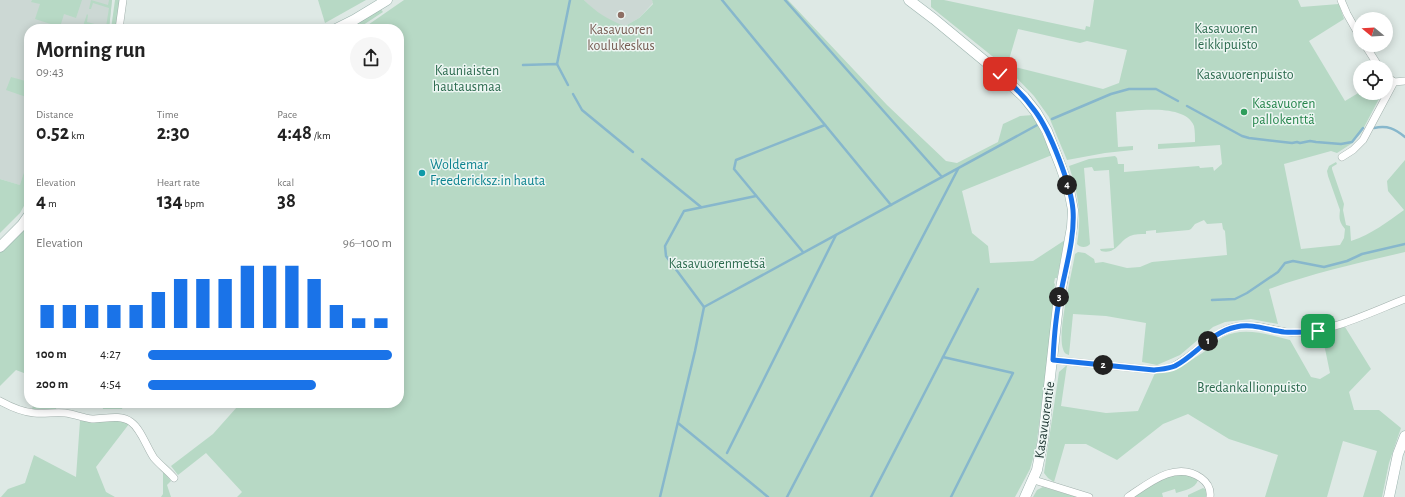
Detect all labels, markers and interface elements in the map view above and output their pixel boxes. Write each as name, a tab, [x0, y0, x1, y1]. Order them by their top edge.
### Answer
marker: Kasavuoren koulukeskus	[616, 10, 626, 20]
north arrow	[1353, 12, 1393, 52]
map controls	[1353, 12, 1393, 100]
park label: Kasavuoren leikkipuisto	[1194, 22, 1258, 52]
place label: Kasavuoren koulukeskus	[587, 23, 655, 53]
button: share	[350, 37, 392, 79]
text: Morning run	[36, 39, 146, 61]
pin	[983, 57, 1017, 91]
button: locate	[1353, 60, 1393, 100]
icon: check	[989, 63, 1011, 85]
park label: Kauniaisten hautausmaa	[433, 64, 502, 94]
text: 09:43	[36, 66, 64, 79]
park label: Kasavuorenpuisto	[1196, 68, 1294, 82]
place label: Kasavuoren pallokenttä	[1252, 97, 1315, 127]
marker: Kasavuoren pallokenttä	[1239, 107, 1249, 117]
text: Distance	[36, 109, 73, 120]
text: Time	[157, 109, 179, 120]
text: Pace	[277, 109, 297, 120]
text: 0.52	[36, 123, 69, 143]
text: 2:30	[157, 123, 190, 143]
text: 4:48	[277, 123, 312, 143]
text: km	[69, 130, 85, 141]
text: /km	[312, 130, 331, 141]
place label: Woldemar Freedericksz:in hauta	[430, 158, 546, 188]
marker: Woldemar Freedericksz:in hauta	[417, 168, 427, 178]
pin: 4	[1057, 175, 1077, 195]
text: Elevation	[36, 177, 76, 188]
text: Heart rate	[157, 177, 200, 188]
text: kcal	[277, 177, 294, 188]
text: 4	[1064, 179, 1070, 190]
text: 4	[36, 191, 46, 211]
text: 134	[157, 191, 183, 211]
text: 38	[277, 191, 296, 211]
text: m	[46, 198, 57, 209]
text: bpm	[183, 198, 204, 209]
text: Elevation	[36, 237, 83, 250]
text: 96–100 m	[343, 237, 392, 250]
park label: Kasavuorenmetsä	[668, 257, 766, 271]
pin: 3	[1049, 287, 1069, 307]
text: 3	[1057, 291, 1061, 302]
pin	[1301, 314, 1335, 348]
icon: arrive	[1307, 320, 1329, 342]
pin: 1	[1198, 331, 1218, 351]
text: 1	[1206, 335, 1210, 346]
text: 100 m	[36, 348, 67, 361]
text: 4:27	[100, 348, 121, 361]
pin: 2	[1093, 355, 1113, 375]
text: 2	[1100, 359, 1106, 370]
text: 200 m	[36, 378, 68, 391]
text: 4:54	[100, 378, 121, 391]
street label: Kasavuorentie	[1033, 381, 1057, 459]
park label: Bredankallionpuisto	[1197, 381, 1307, 395]

